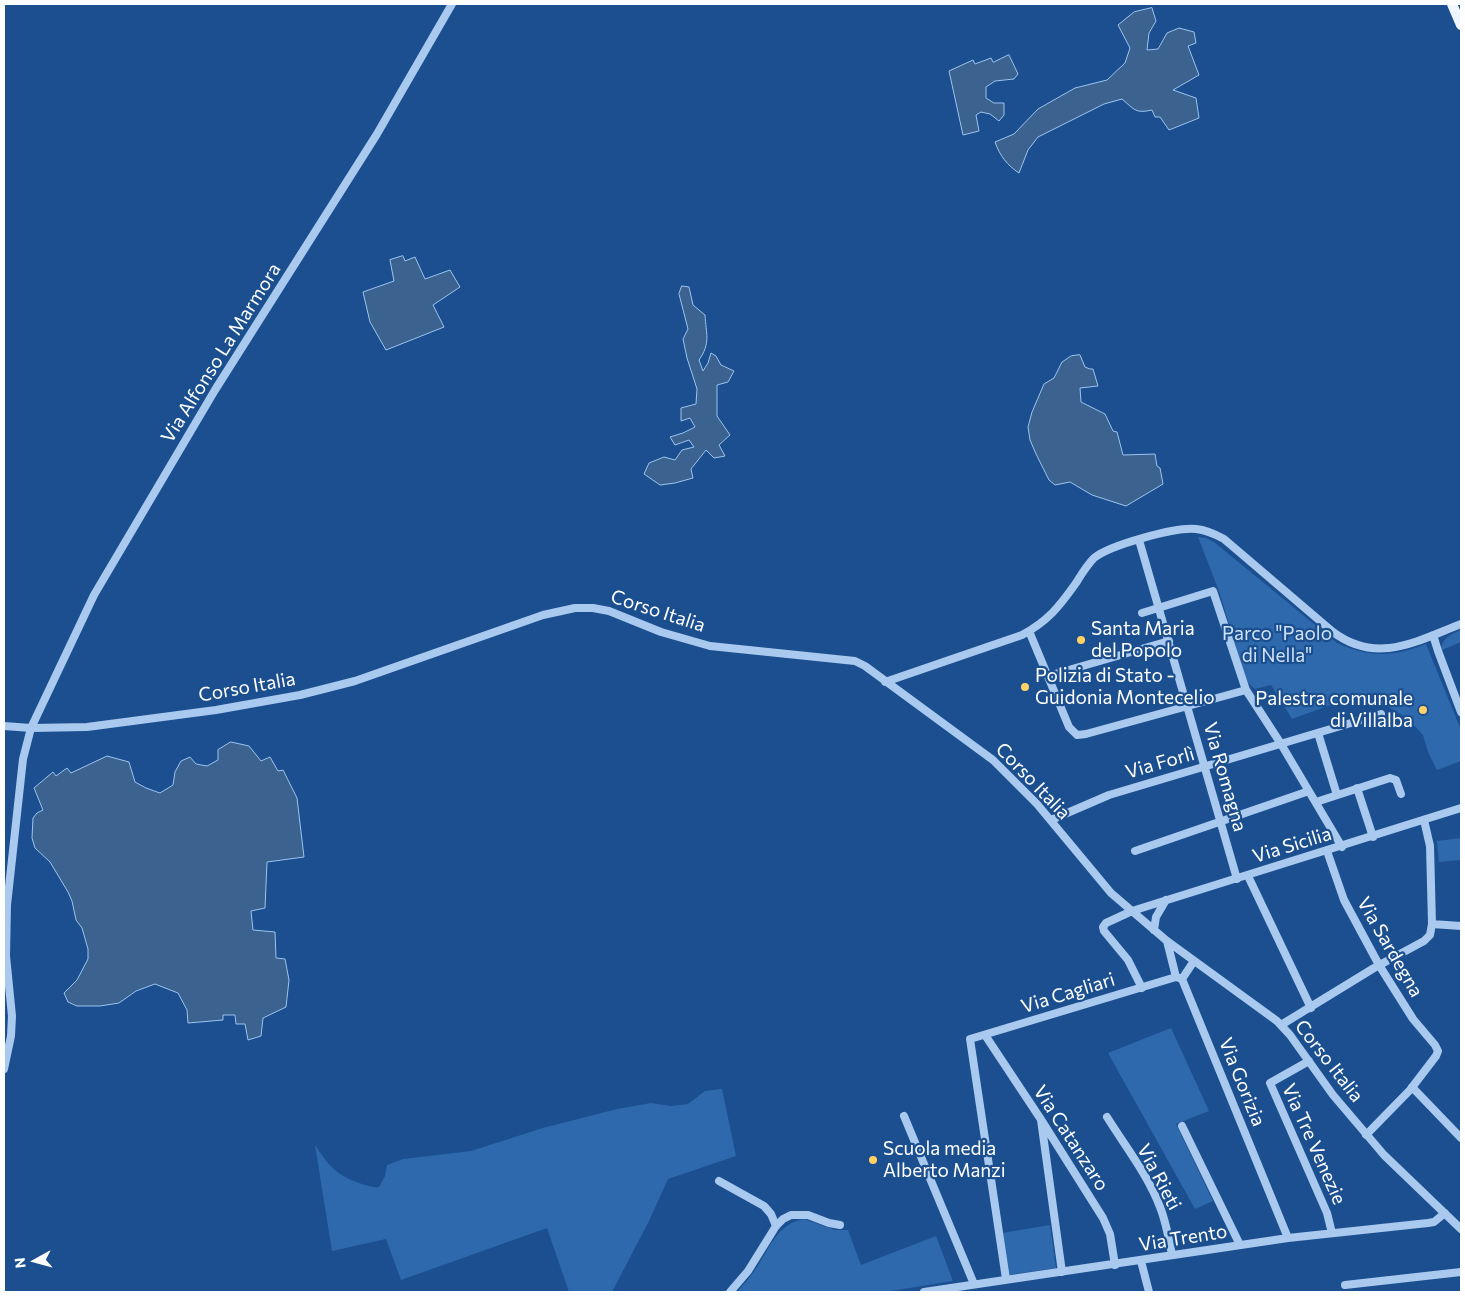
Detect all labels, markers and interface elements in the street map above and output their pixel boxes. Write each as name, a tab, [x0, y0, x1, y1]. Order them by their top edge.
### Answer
street label: Via Alfonso La Marmora	[156, 259, 286, 447]
street label: Corso Italia	[608, 585, 708, 637]
place label: Santa Maria del Popolo	[1091, 618, 1195, 662]
park label: Parco "Paolo di Nella"	[1222, 623, 1332, 667]
marker: Santa Maria del Popolo	[1075, 634, 1087, 646]
place label: Polizia di Stato - Guidonia Montecelio	[1035, 665, 1215, 709]
street label: Corso Italia	[197, 667, 297, 707]
marker: Polizia di Stato - Guidonia Montecelio	[1019, 681, 1031, 693]
place label: Palestra comunale di Villalba	[1255, 688, 1413, 732]
marker: Palestra comunale di Villalba	[1417, 704, 1429, 716]
street label: Via Romagna	[1199, 720, 1251, 834]
street label: Corso Italia	[991, 738, 1075, 824]
street label: Via Forlì	[1123, 742, 1197, 784]
street label: Via Sicilia	[1250, 822, 1334, 868]
street label: Via Sardegna	[1352, 893, 1428, 1001]
street label: Via Cagliari	[1018, 968, 1118, 1018]
street label: Corso Italia	[1290, 1015, 1368, 1107]
street label: Via Gorizia	[1214, 1034, 1270, 1130]
street label: Via Tre Venezie	[1277, 1080, 1351, 1208]
street label: Via Catanzaro	[1028, 1081, 1114, 1195]
place label: Scuola media Alberto Manzi	[883, 1138, 1006, 1182]
street label: Via Rieti	[1132, 1140, 1186, 1214]
marker: Scuola media Alberto Manzi	[867, 1154, 879, 1166]
street label: Via Trento	[1137, 1220, 1229, 1256]
north arrow	[10, 1236, 60, 1286]
text: N	[11, 1257, 29, 1269]

